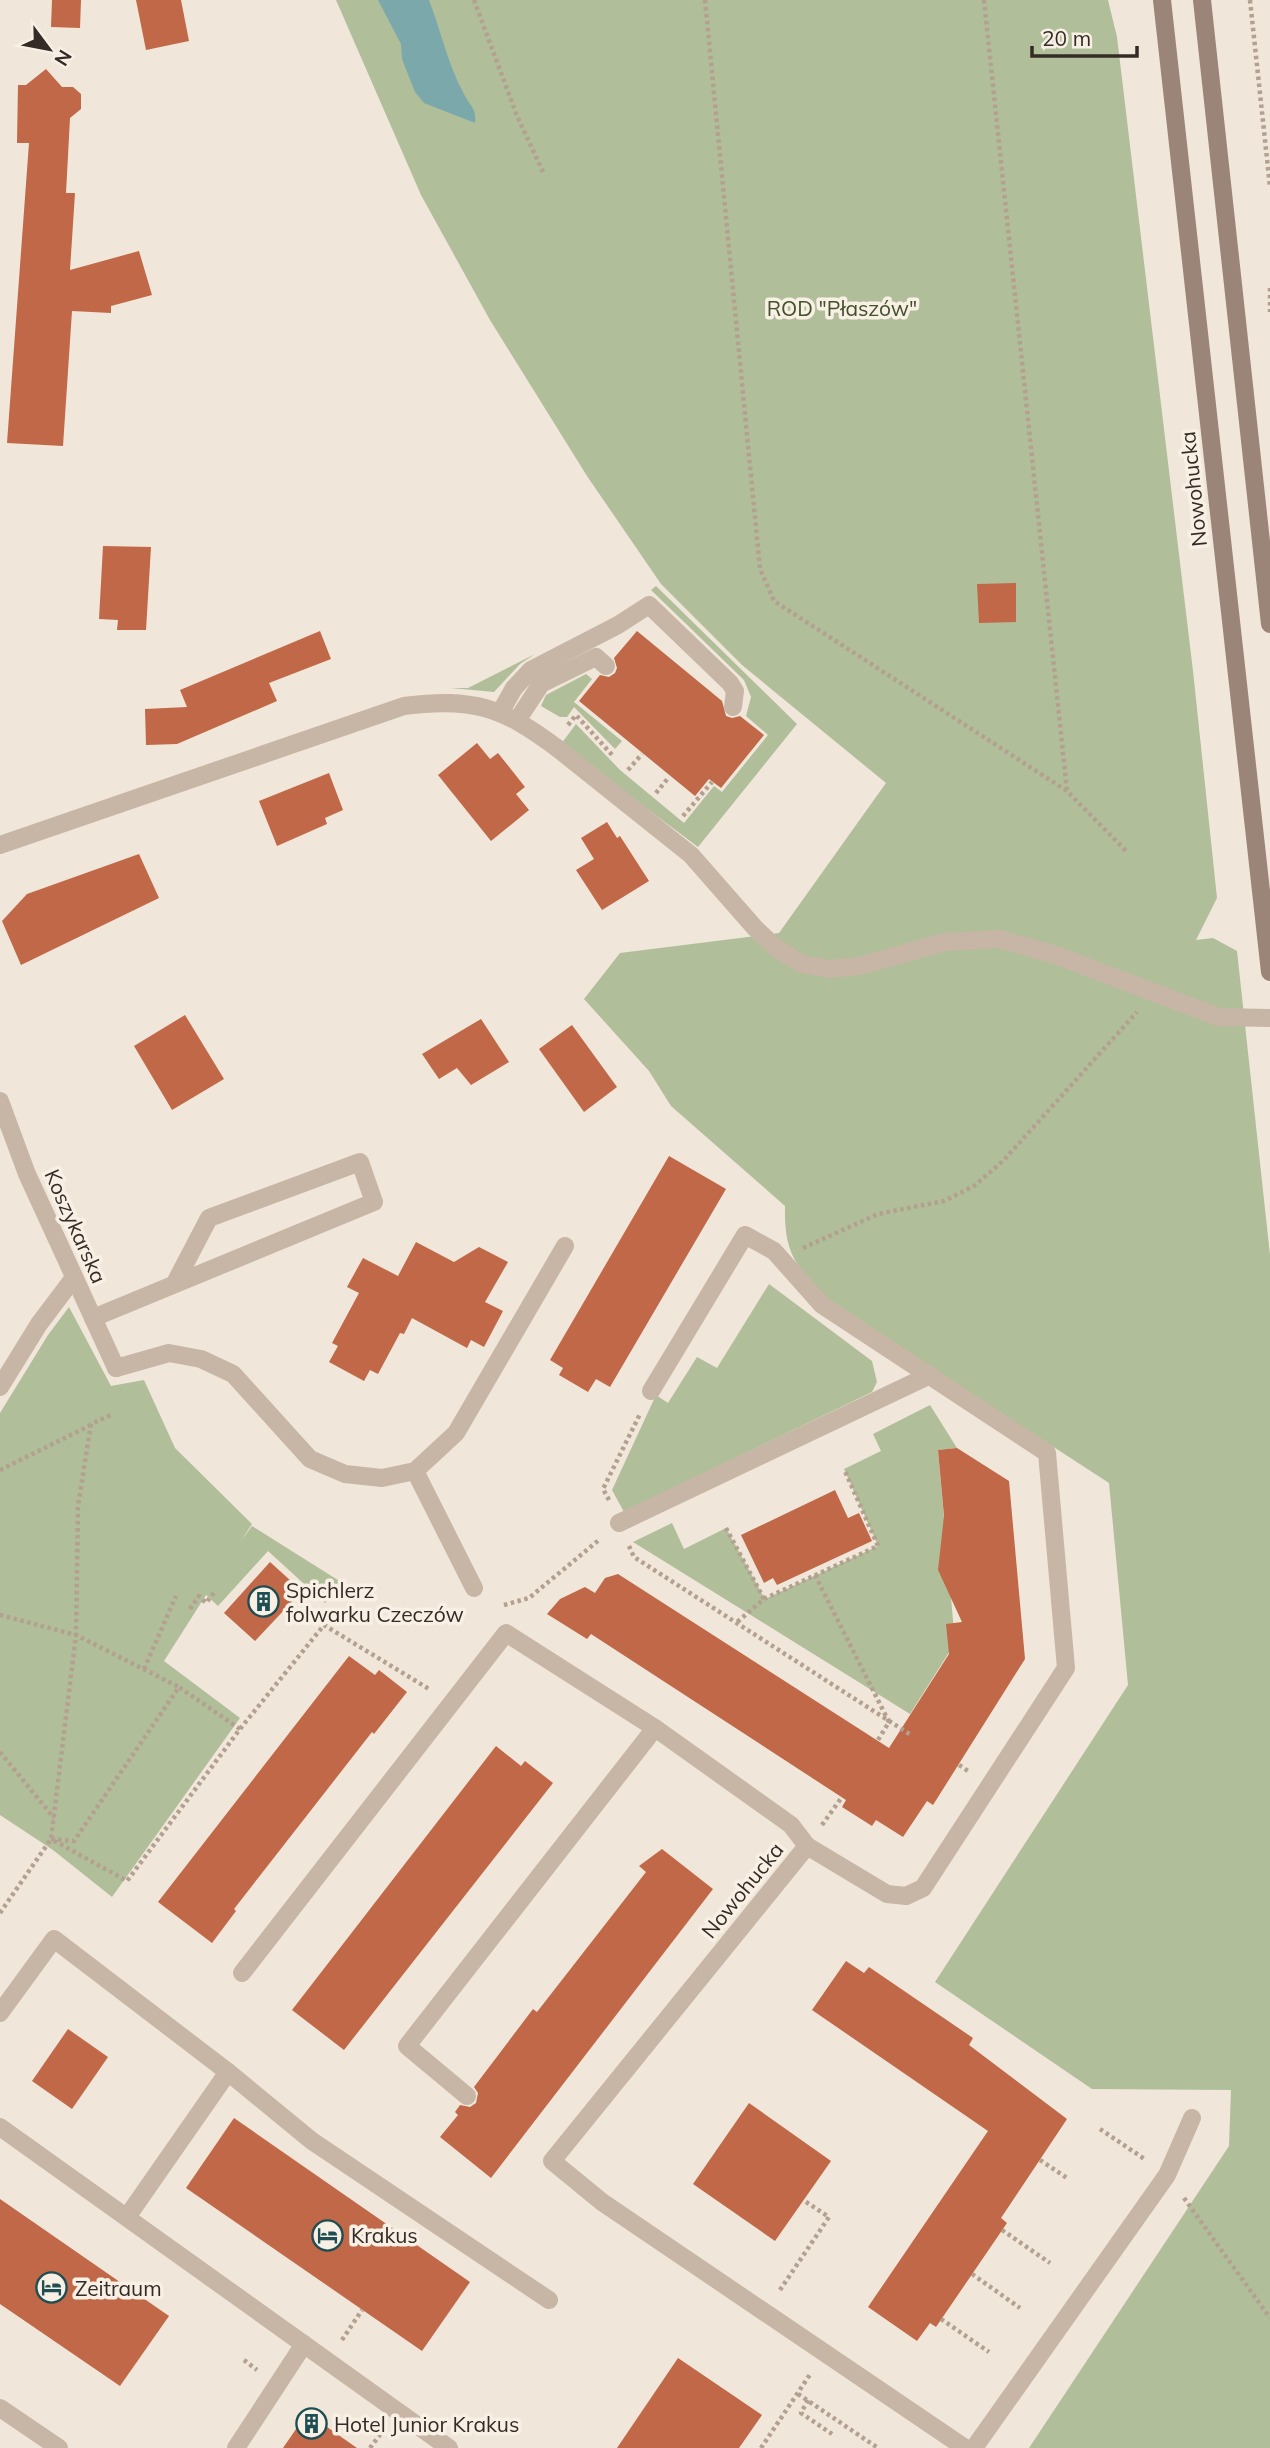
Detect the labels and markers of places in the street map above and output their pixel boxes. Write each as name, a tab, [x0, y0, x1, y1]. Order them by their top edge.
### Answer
place label: Spichlerz folwarku Czeczów	[286, 1577, 464, 1627]
building icon: Spichlerz folwarku Czeczów	[246, 1585, 280, 1619]
hotel icon: Krakus	[311, 2218, 345, 2252]
place label: Krakus	[351, 2222, 418, 2248]
hotel icon: Zeitraum	[35, 2271, 69, 2305]
place label: Zeitraum	[75, 2275, 162, 2301]
building icon: Hotel Junior Krakus	[294, 2407, 328, 2441]
place label: Hotel Junior Krakus	[334, 2411, 519, 2437]

